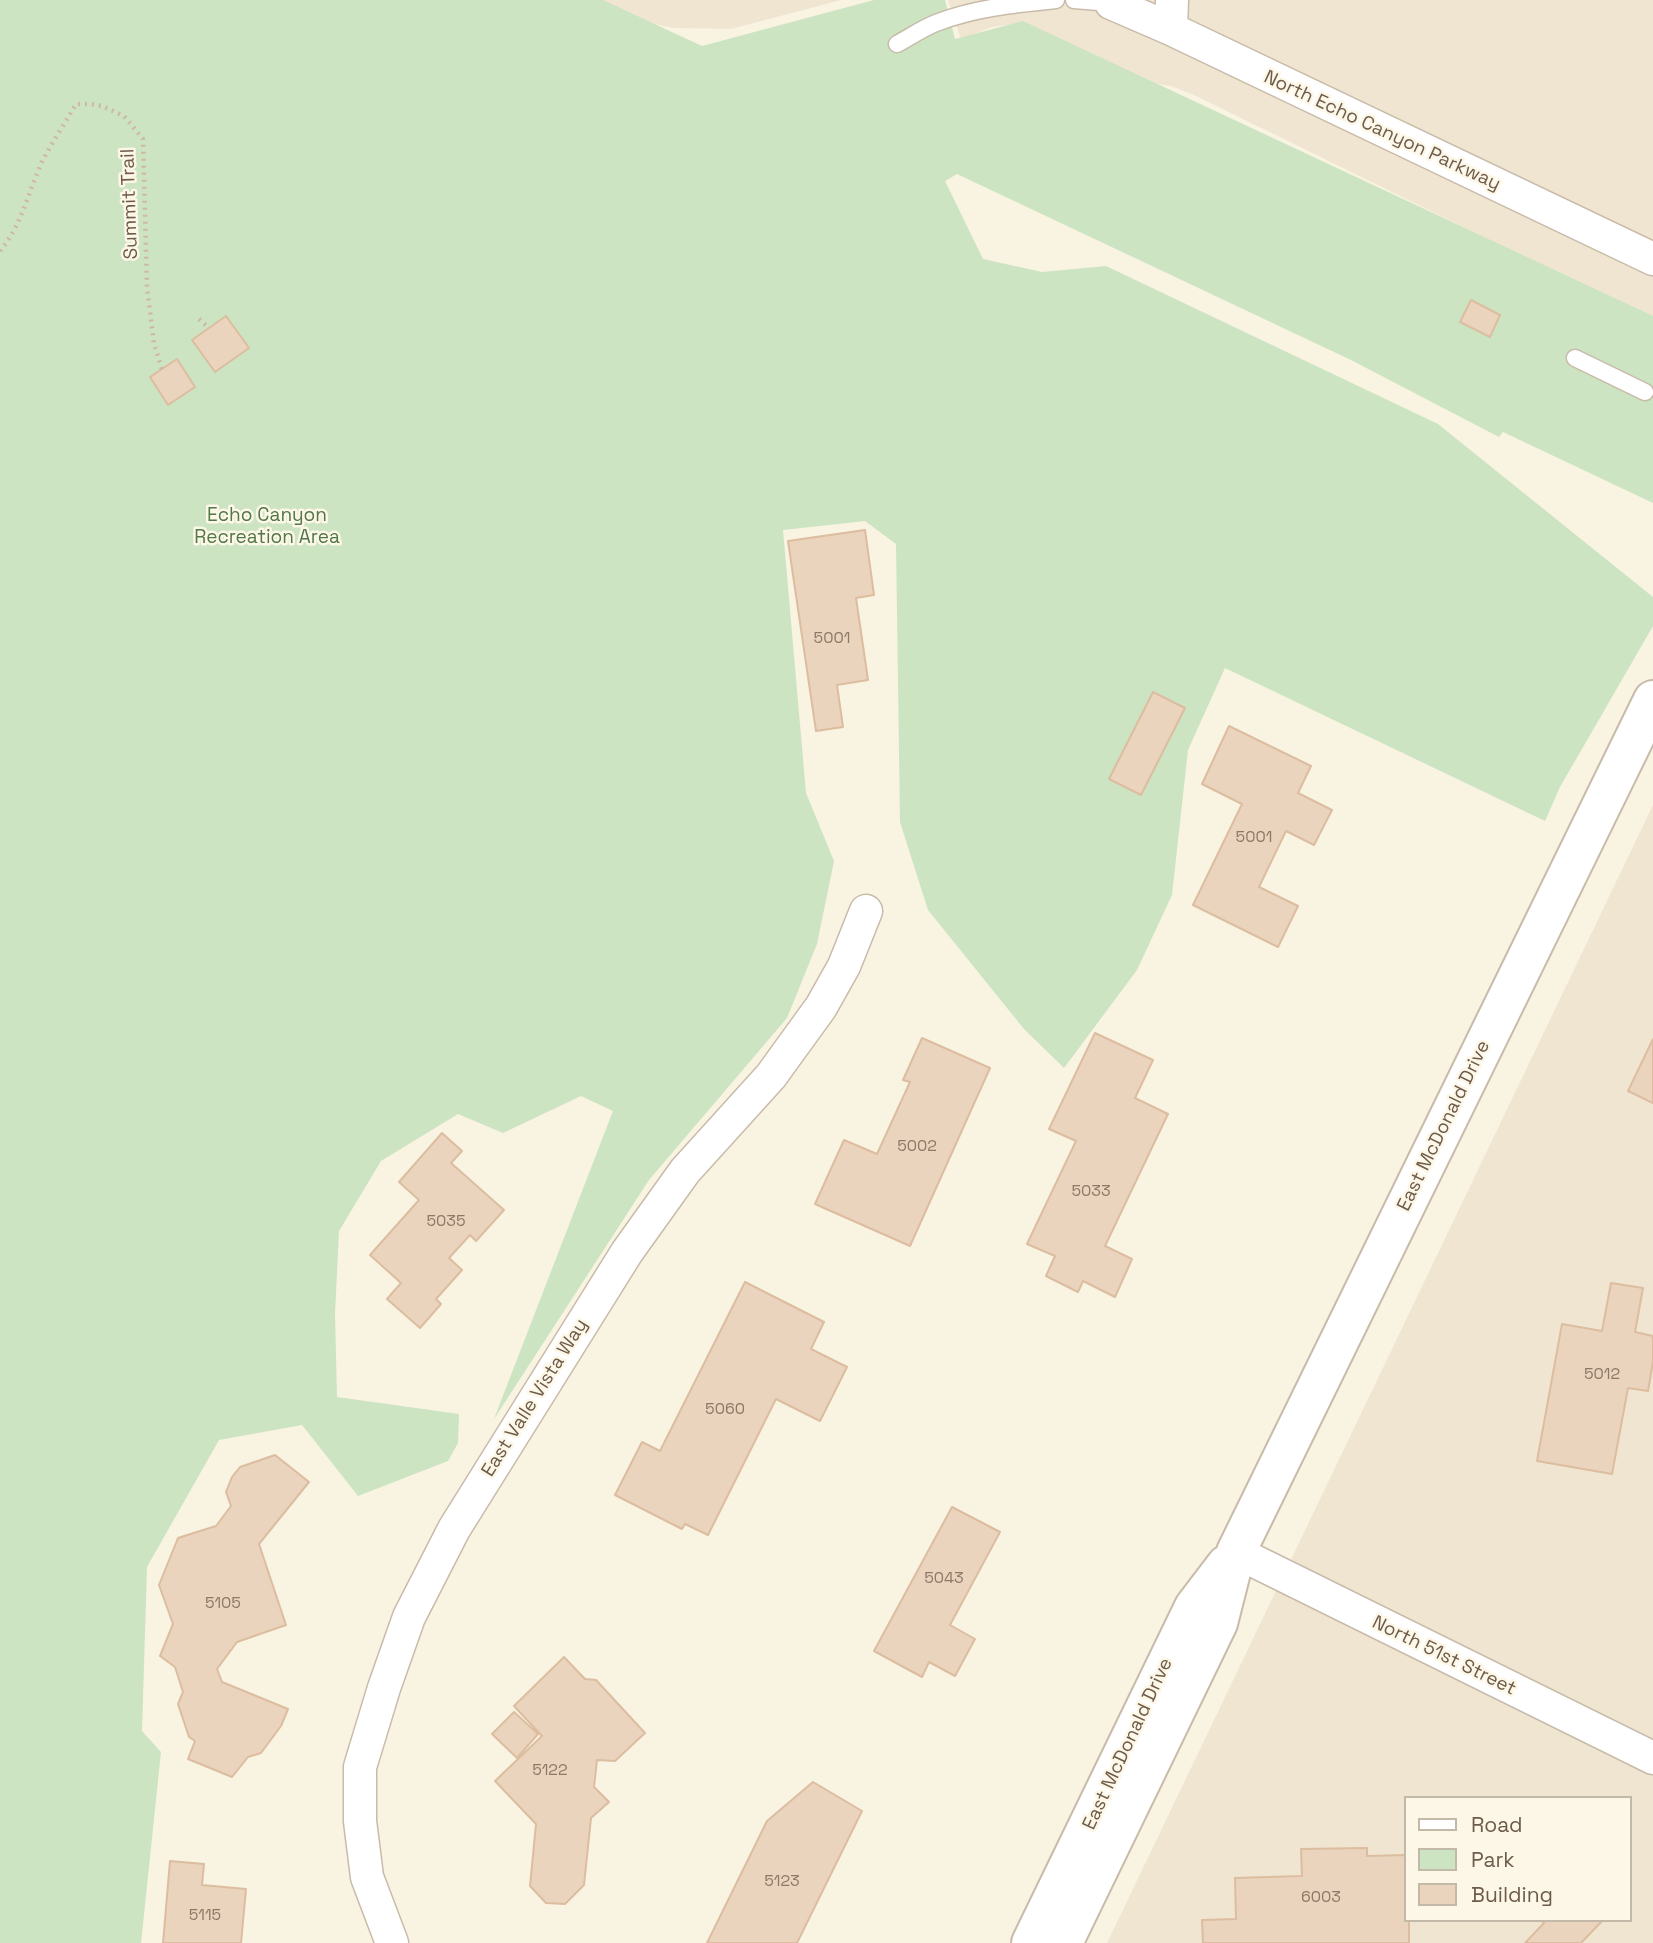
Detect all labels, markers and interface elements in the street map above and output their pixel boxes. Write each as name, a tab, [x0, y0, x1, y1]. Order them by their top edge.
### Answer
street label: North Echo Canyon Parkway	[1260, 66, 1504, 196]
street label: Summit Trail	[117, 148, 143, 260]
park label: Echo Canyon Recreation Area	[194, 505, 340, 549]
house number: 5001	[814, 629, 850, 649]
house number: 5001	[1236, 828, 1272, 848]
street label: East McDonald Drive	[1393, 1037, 1495, 1215]
house number: 5002	[897, 1137, 937, 1157]
house number: 5033	[1071, 1182, 1111, 1202]
house number: 5035	[426, 1212, 466, 1232]
street label: East Valle Vista Way	[477, 1315, 593, 1481]
house number: 5012	[1584, 1365, 1620, 1385]
house number: 5060	[705, 1400, 745, 1420]
house number: 5043	[924, 1569, 964, 1589]
house number: 5105	[205, 1594, 241, 1614]
street label: North 51st Street	[1368, 1611, 1520, 1701]
street label: East McDonald Drive	[1078, 1654, 1178, 1834]
house number: 5122	[532, 1761, 568, 1781]
legend	[1404, 1796, 1632, 1922]
text: Road	[1471, 1811, 1523, 1838]
text: Park	[1471, 1846, 1515, 1873]
house number: 5123	[764, 1872, 800, 1892]
text: Building	[1471, 1881, 1553, 1908]
house number: 6003	[1301, 1888, 1341, 1908]
house number: 5115	[189, 1906, 221, 1926]

